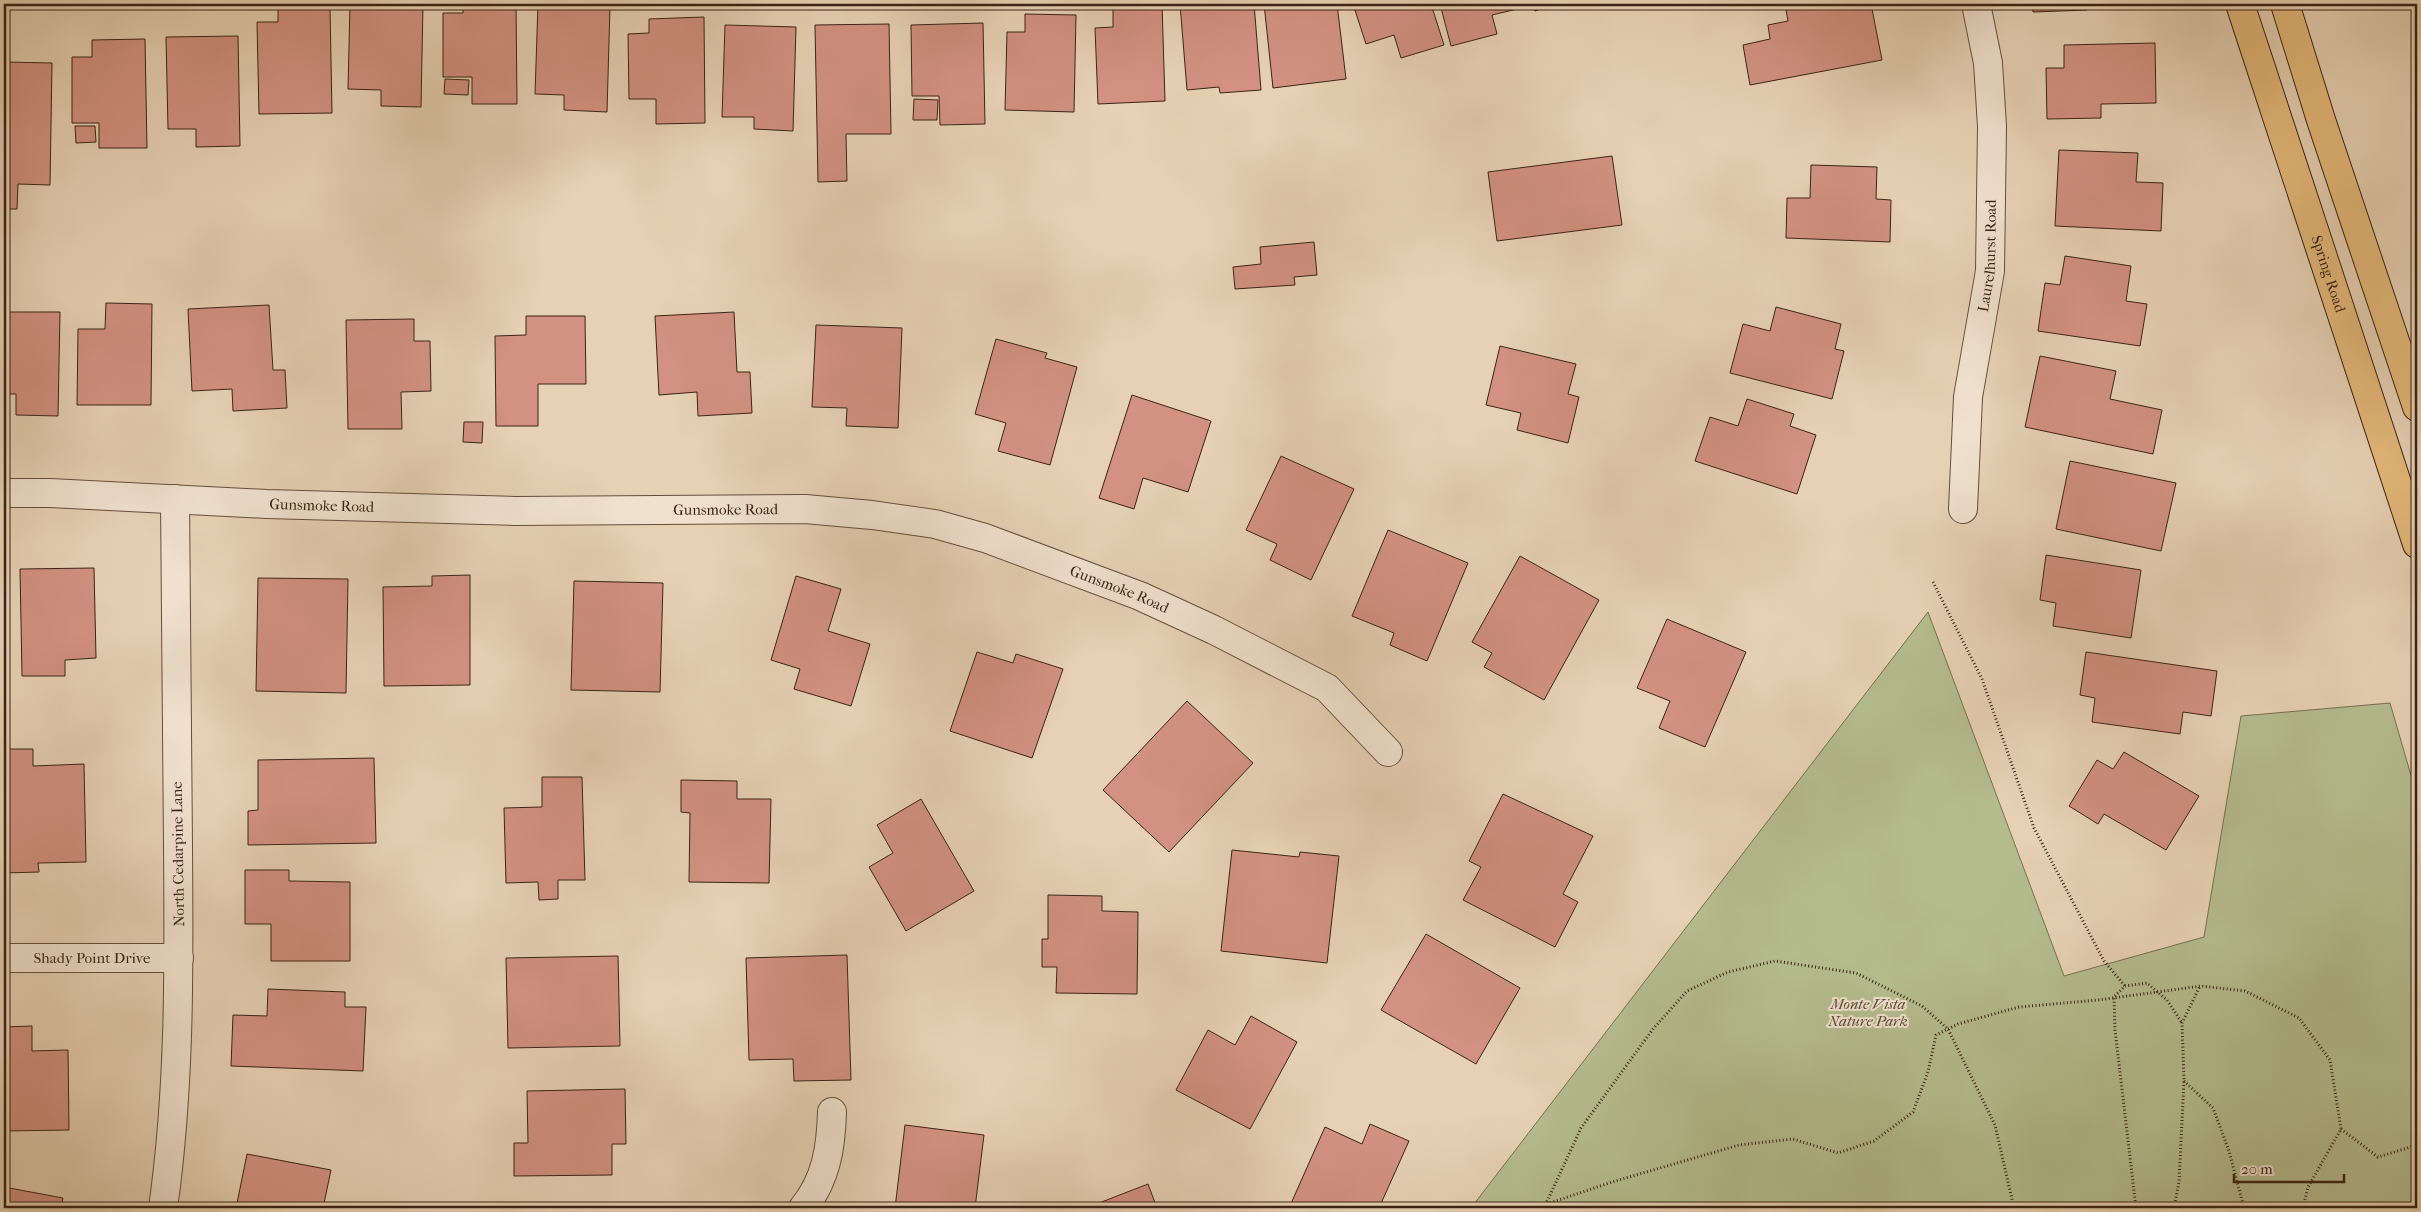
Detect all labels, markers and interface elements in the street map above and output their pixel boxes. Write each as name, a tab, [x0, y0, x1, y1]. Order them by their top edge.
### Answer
street label: Laurelhurst Road	[1974, 199, 2000, 313]
street label: Spring Road	[2307, 233, 2350, 315]
street label: Gunsmoke Road	[269, 495, 375, 516]
street label: Gunsmoke Road	[673, 500, 779, 519]
street label: Gunsmoke Road	[1067, 562, 1172, 617]
street label: North Cedarpine Lane	[168, 781, 188, 927]
street label: Shady Point Drive	[34, 949, 151, 967]
park label: Monte Vista Nature Park	[1827, 995, 1908, 1030]
scale bar	[2234, 1152, 2344, 1184]
text: 20 m	[2241, 1160, 2273, 1178]

